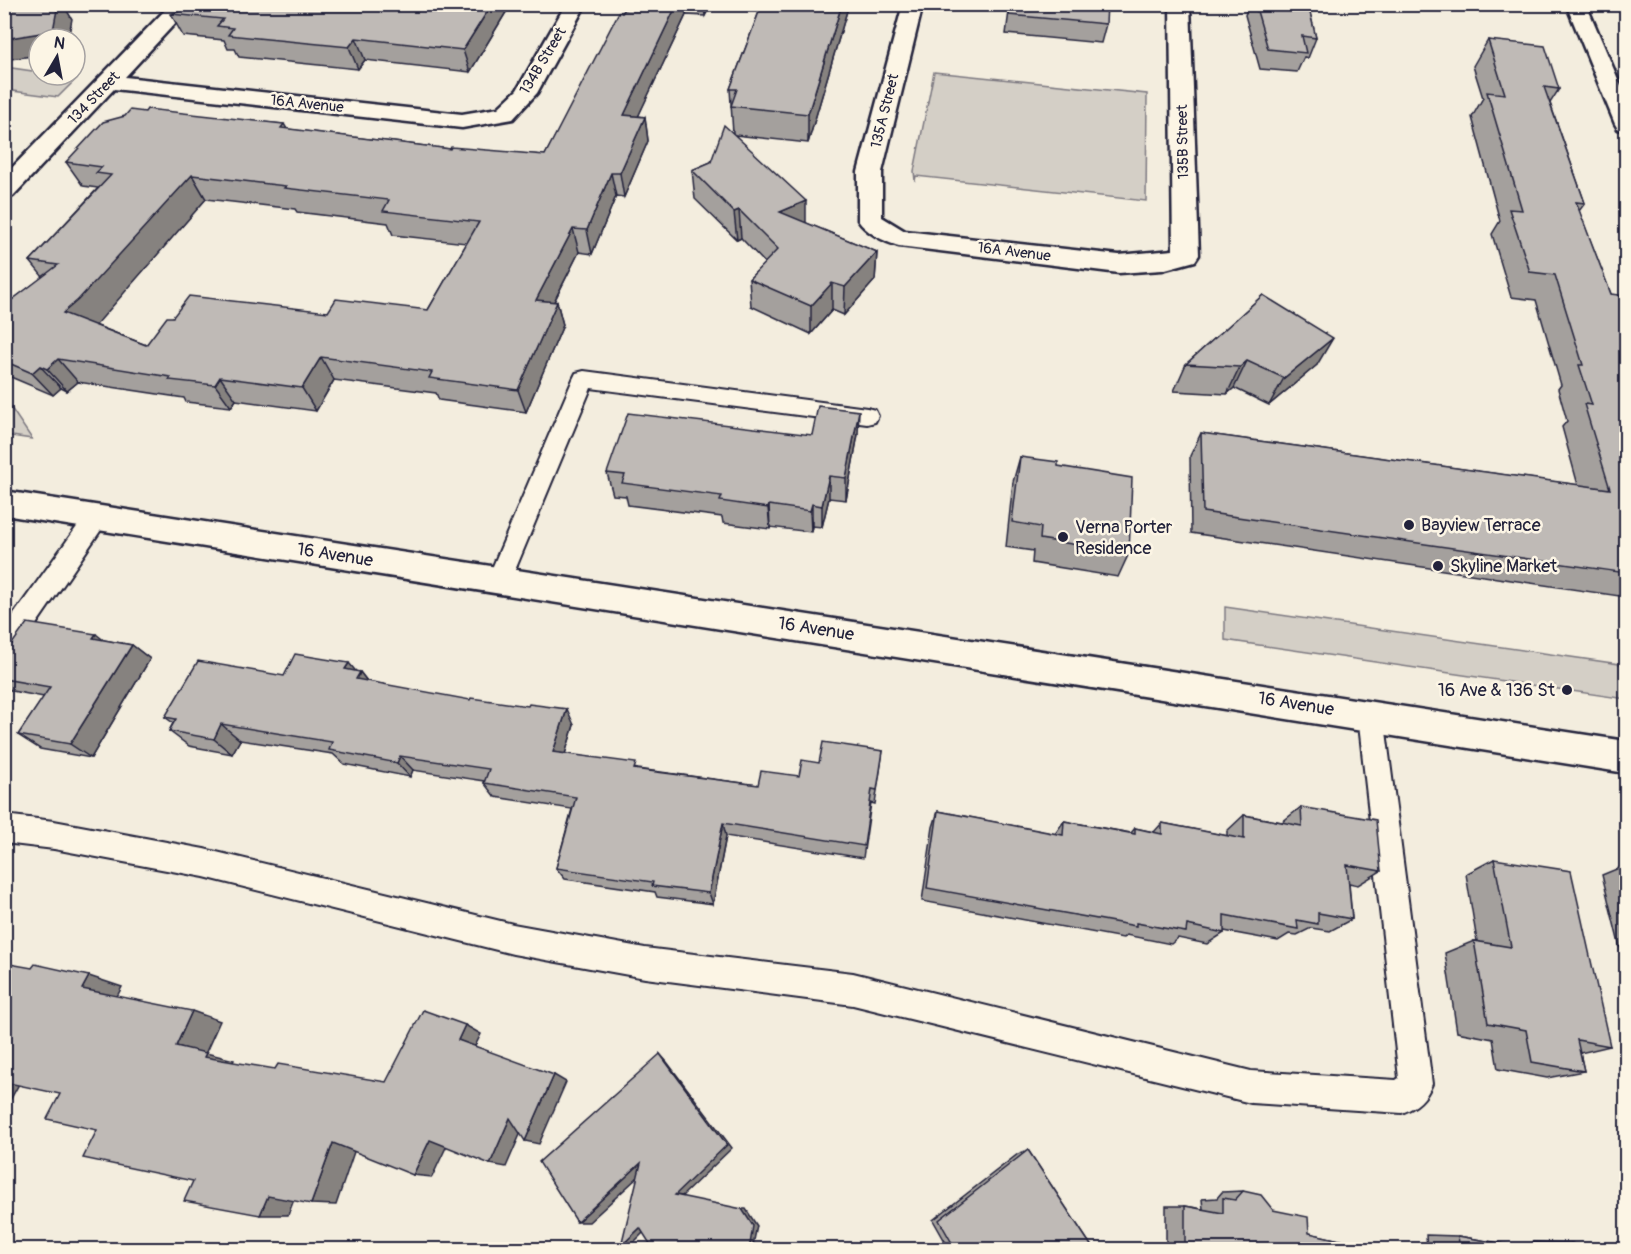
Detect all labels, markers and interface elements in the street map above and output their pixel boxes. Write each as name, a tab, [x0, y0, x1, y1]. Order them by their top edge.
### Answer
street label: 134B Street	[515, 23, 571, 98]
north arrow	[27, 27, 87, 87]
text: N	[52, 32, 67, 54]
street label: 134 Street	[64, 67, 125, 129]
street label: 135A Street	[867, 71, 904, 150]
street label: 16A Avenue	[269, 91, 345, 117]
street label: 135B Street	[1173, 103, 1193, 180]
street label: 16A Avenue	[976, 238, 1052, 266]
place label: Bayview Terrace	[1421, 514, 1541, 537]
place label: Verna Porter Residence	[1075, 516, 1173, 560]
marker: Bayview Terrace	[1402, 518, 1416, 532]
marker: Verna Porter Residence	[1056, 530, 1070, 544]
street label: 16 Avenue	[295, 538, 375, 572]
place label: Skyline Market	[1450, 555, 1558, 578]
marker: Skyline Market	[1431, 559, 1445, 573]
street label: 16 Avenue	[776, 612, 856, 646]
place label: 16 Ave & 136 St	[1438, 679, 1556, 702]
marker: 16 Ave & 136 St	[1560, 683, 1574, 697]
street label: 16 Avenue	[1256, 687, 1336, 721]

